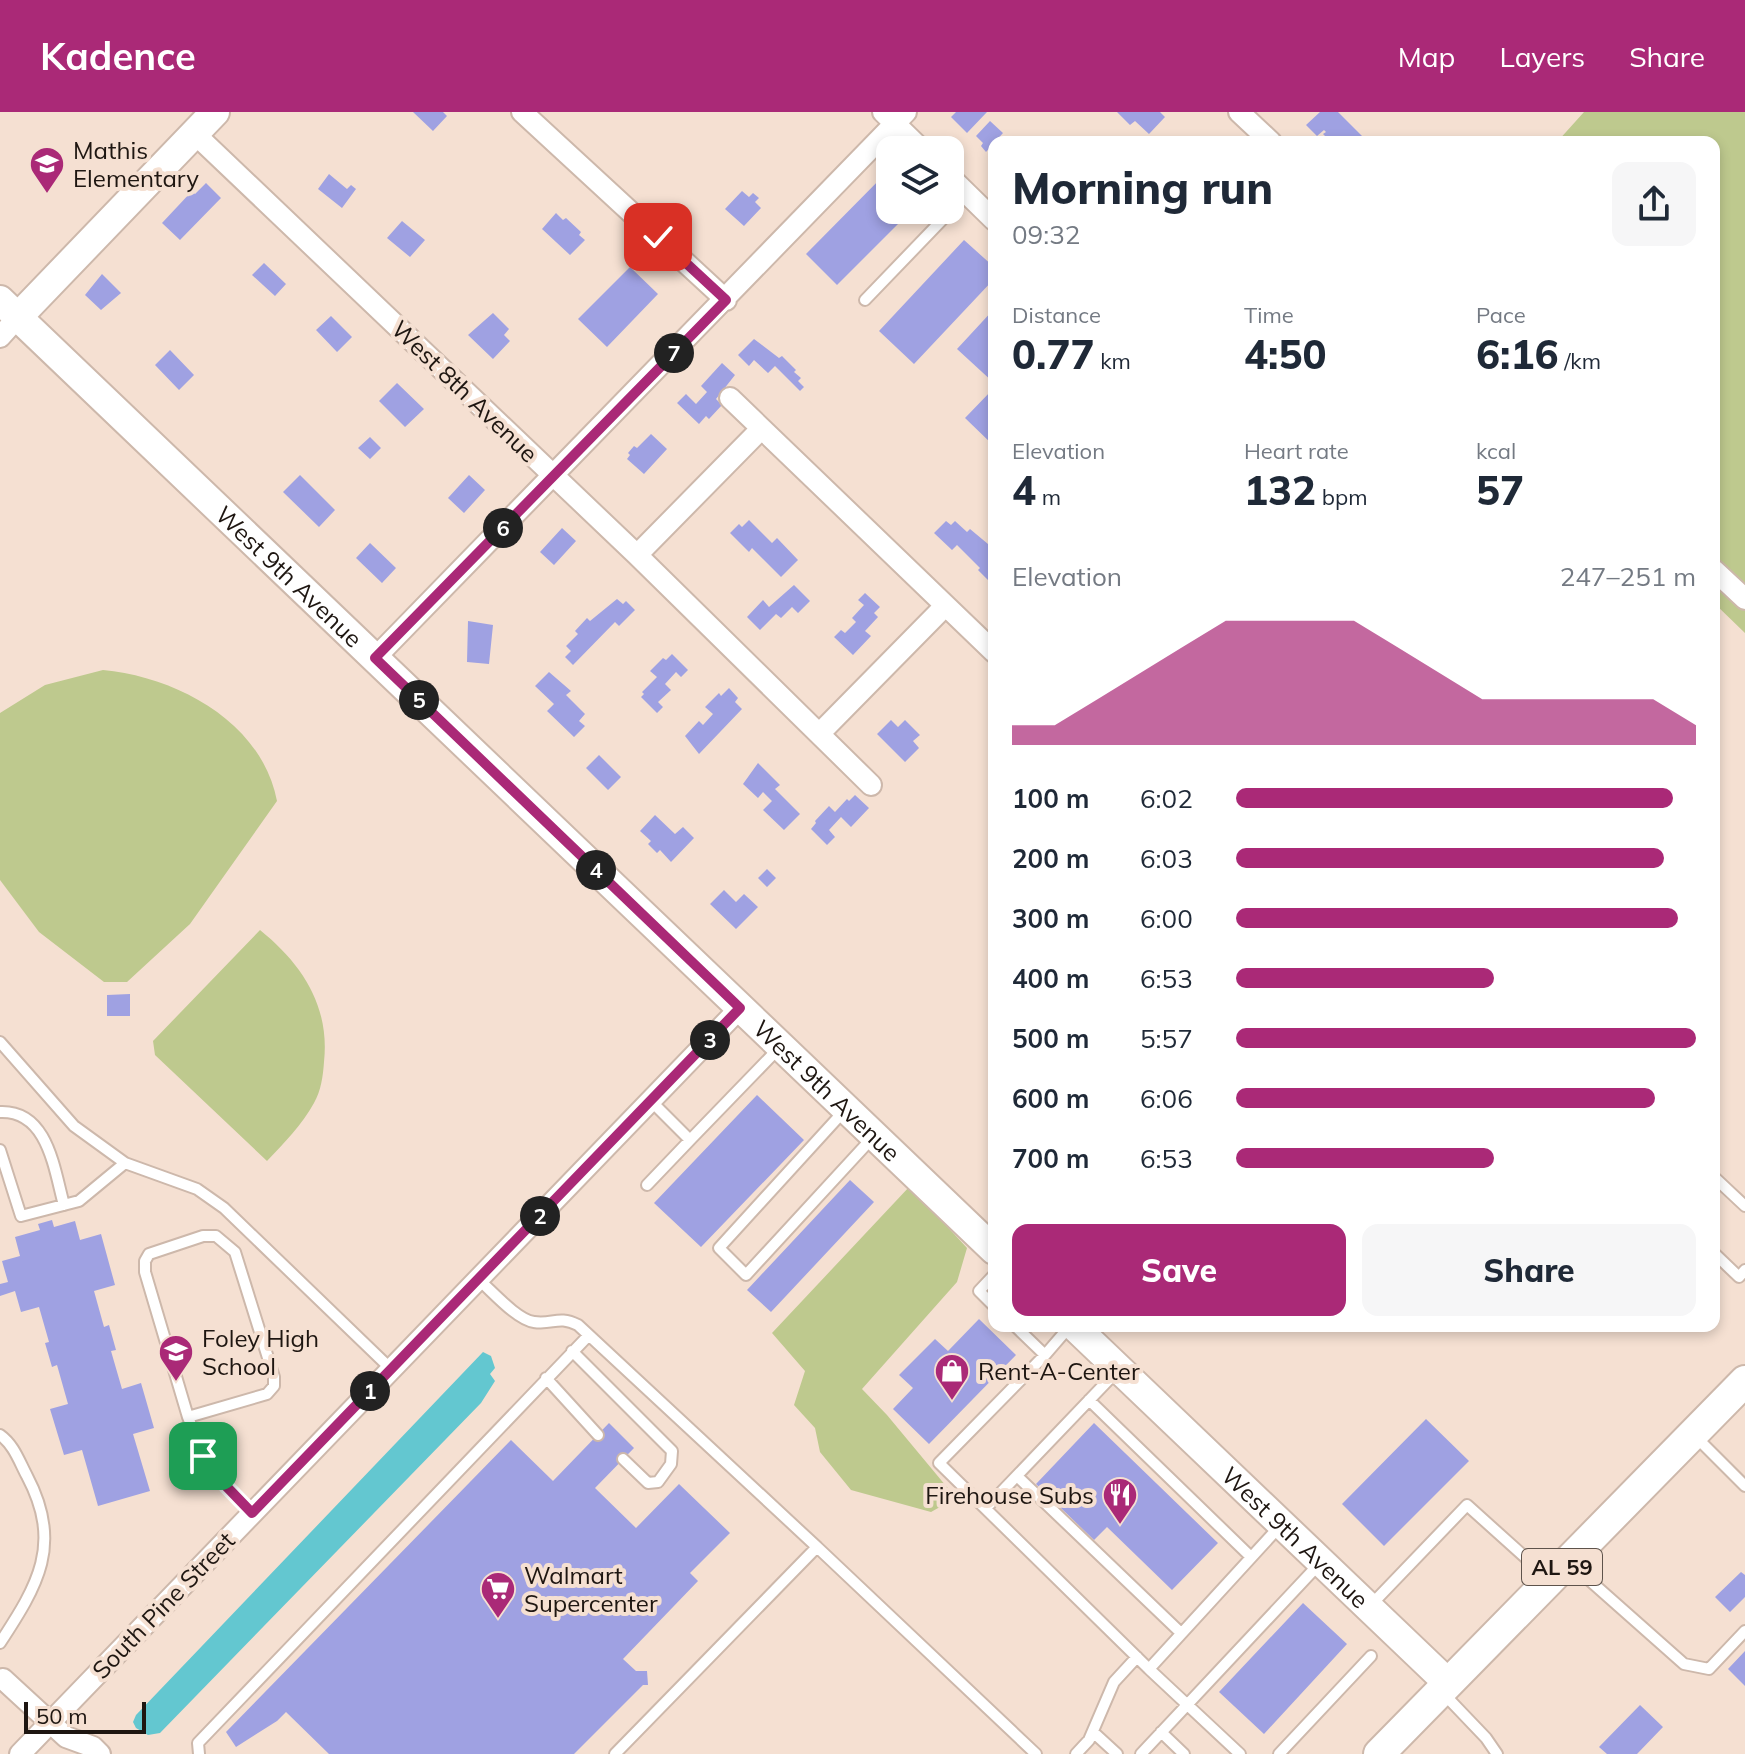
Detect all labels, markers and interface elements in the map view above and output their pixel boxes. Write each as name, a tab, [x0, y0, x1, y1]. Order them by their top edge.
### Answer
text: Kadence	[40, 32, 196, 80]
text: Map	[1398, 39, 1455, 74]
text: Layers	[1499, 39, 1585, 74]
text: Share	[1629, 39, 1705, 74]
place label: Mathis Elementary	[73, 135, 199, 193]
map controls	[876, 136, 964, 224]
button: layers	[876, 136, 964, 224]
school or university icon: Mathis Elementary	[28, 145, 66, 195]
text: Morning run	[1012, 160, 1273, 215]
button: share	[1612, 162, 1696, 246]
pin	[624, 203, 692, 271]
icon: check	[636, 215, 680, 259]
text: 09:32	[1012, 218, 1080, 251]
text: Distance	[1012, 301, 1101, 329]
text: Time	[1244, 301, 1294, 329]
text: Pace	[1476, 301, 1526, 329]
street label: West 8th Avenue	[386, 314, 544, 468]
text: 0.77	[1012, 329, 1094, 379]
text: 4:50	[1244, 329, 1326, 379]
text: 6:16	[1476, 329, 1558, 379]
pin: 7	[654, 333, 694, 373]
text: 7	[667, 339, 681, 367]
text: km	[1094, 347, 1131, 375]
text: /km	[1558, 347, 1601, 375]
text: Elevation	[1012, 437, 1105, 465]
text: Heart rate	[1244, 437, 1349, 465]
text: kcal	[1476, 437, 1516, 465]
text: 4	[1012, 465, 1036, 515]
text: 132	[1244, 465, 1316, 515]
text: 57	[1476, 465, 1524, 515]
text: m	[1036, 483, 1061, 511]
text: bpm	[1316, 483, 1367, 511]
street label: West 9th Avenue	[210, 499, 369, 653]
pin: 6	[483, 508, 523, 548]
text: 6	[496, 514, 510, 542]
text: Elevation	[1012, 560, 1122, 593]
text: 247–251 m	[1560, 560, 1696, 593]
pin: 5	[399, 680, 439, 720]
text: 5	[412, 686, 426, 714]
text: 100 m	[1012, 782, 1089, 815]
text: 6:02	[1140, 782, 1193, 815]
text: 200 m	[1012, 842, 1089, 875]
text: 6:03	[1140, 842, 1193, 875]
pin: 4	[576, 850, 616, 890]
text: 4	[589, 856, 603, 884]
text: 300 m	[1012, 902, 1089, 935]
text: 6:00	[1140, 902, 1193, 935]
text: 400 m	[1012, 962, 1089, 995]
text: 6:53	[1140, 962, 1193, 995]
street label: West 9th Avenue	[747, 1013, 907, 1167]
pin: 3	[690, 1020, 730, 1060]
text: 500 m	[1012, 1022, 1089, 1055]
text: 5:57	[1140, 1022, 1193, 1055]
text: 3	[703, 1026, 717, 1054]
text: 600 m	[1012, 1082, 1089, 1115]
text: 6:06	[1140, 1082, 1193, 1115]
text: 700 m	[1012, 1142, 1089, 1175]
text: 6:53	[1140, 1142, 1193, 1175]
pin: 2	[520, 1196, 560, 1236]
text: 2	[533, 1202, 547, 1230]
button: Save	[1012, 1224, 1346, 1316]
button: Share	[1362, 1224, 1696, 1316]
place label: Foley High School	[202, 1323, 319, 1381]
school or university icon: Foley High School	[157, 1333, 195, 1383]
shop icon: Rent-A-Center	[933, 1352, 971, 1402]
place label: Rent-A-Center	[978, 1356, 1140, 1386]
pin: 1	[350, 1371, 390, 1411]
text: 1	[363, 1377, 377, 1405]
pin	[169, 1422, 237, 1490]
icon: arrive	[181, 1434, 225, 1478]
street label: West 9th Avenue	[1216, 1460, 1375, 1614]
restaurant icon: Firehouse Subs	[1101, 1476, 1139, 1526]
place label: Firehouse Subs	[925, 1480, 1094, 1510]
street label: South Pine Street	[85, 1525, 241, 1685]
road number: AL 59	[1522, 1549, 1602, 1585]
place label: Walmart Supercenter	[524, 1560, 658, 1618]
supermarket icon: Walmart Supercenter	[479, 1570, 517, 1620]
scale bar	[24, 1698, 146, 1734]
text: 50 m	[36, 1702, 87, 1730]

